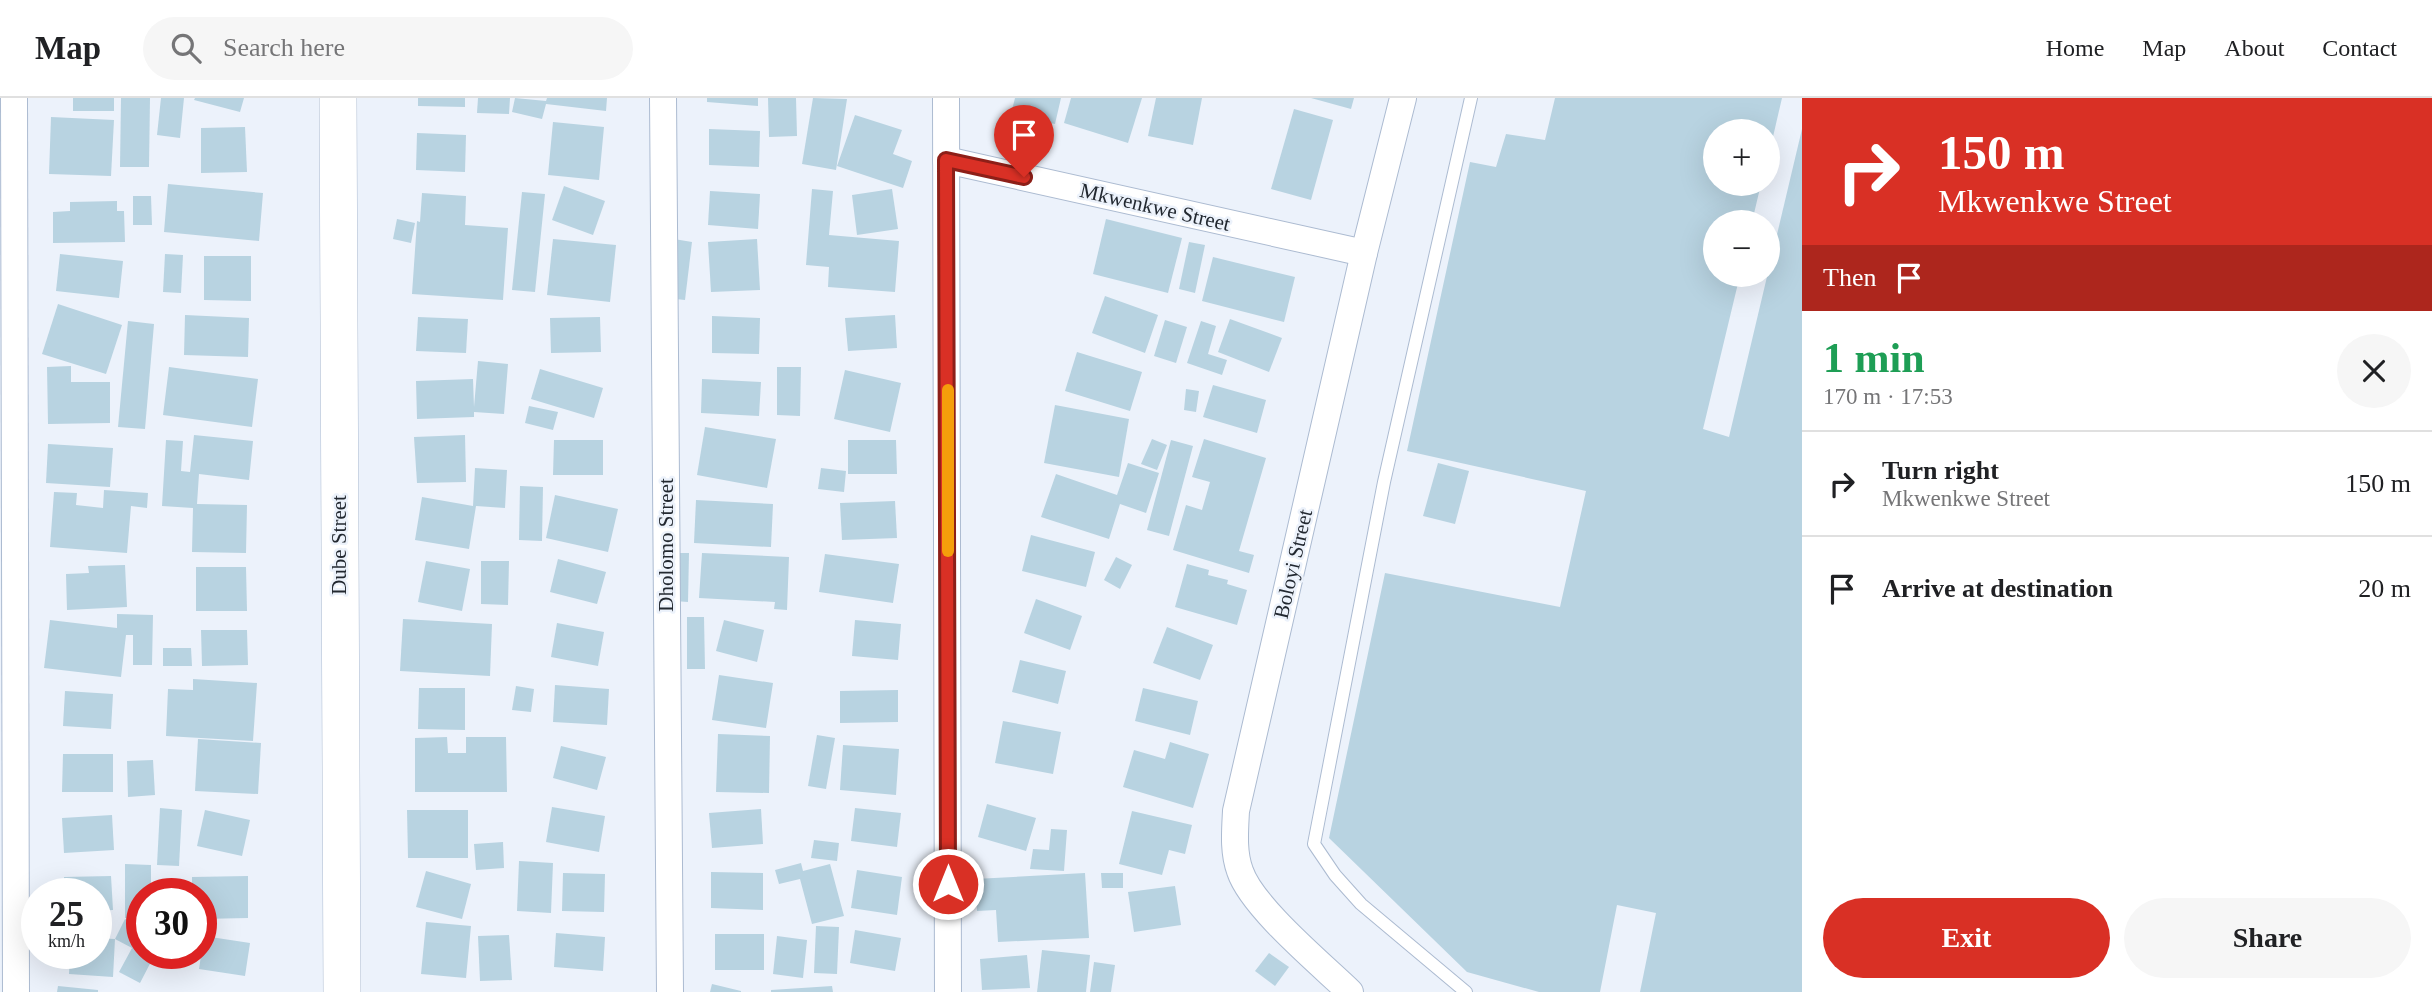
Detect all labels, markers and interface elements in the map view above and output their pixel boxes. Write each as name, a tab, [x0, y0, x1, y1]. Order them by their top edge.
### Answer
search box	[143, 17, 633, 80]
icon: search	[167, 29, 205, 67]
text: Map	[35, 30, 101, 66]
text: Search here	[223, 33, 345, 62]
text: Home	[2046, 35, 2104, 61]
text: Map	[2142, 35, 2186, 61]
text: About	[2224, 35, 2284, 61]
text: Contact	[2322, 35, 2397, 61]
pin	[994, 105, 1054, 177]
icon: arrive	[1005, 116, 1043, 154]
map controls	[1703, 119, 1780, 287]
button: +	[1703, 119, 1780, 196]
text: 150 m	[1938, 125, 2065, 180]
icon: right	[1823, 126, 1914, 217]
street label: Mkwenkwe Street	[1078, 178, 1233, 236]
text: Mkwenkwe Street	[1938, 183, 2172, 219]
button: −	[1703, 210, 1780, 287]
icon: arrive	[1890, 259, 1928, 297]
text: Then	[1823, 263, 1876, 292]
button: close	[2337, 334, 2411, 408]
text: 1 min	[1823, 335, 1925, 381]
text: 170 m · 17:53	[1823, 384, 1953, 409]
text: Turn right	[1882, 456, 1999, 485]
icon: right	[1823, 465, 1861, 503]
text: 150 m	[2345, 469, 2411, 498]
street label: Dholomo Street	[654, 478, 678, 612]
text: Mkwenkwe Street	[1882, 486, 2050, 511]
street label: Dube Street	[327, 495, 351, 595]
street label: Boloyi Street	[1269, 507, 1317, 621]
icon: arrive	[1823, 570, 1861, 608]
text: Arrive at destination	[1882, 574, 2113, 603]
text: 20 m	[2358, 574, 2411, 603]
position arrow	[911, 847, 985, 921]
speed limit sign: 30	[126, 878, 217, 969]
text: 25	[49, 895, 84, 934]
button: Exit	[1823, 898, 2110, 978]
button: Share	[2124, 898, 2411, 978]
text: km/h	[48, 931, 85, 951]

